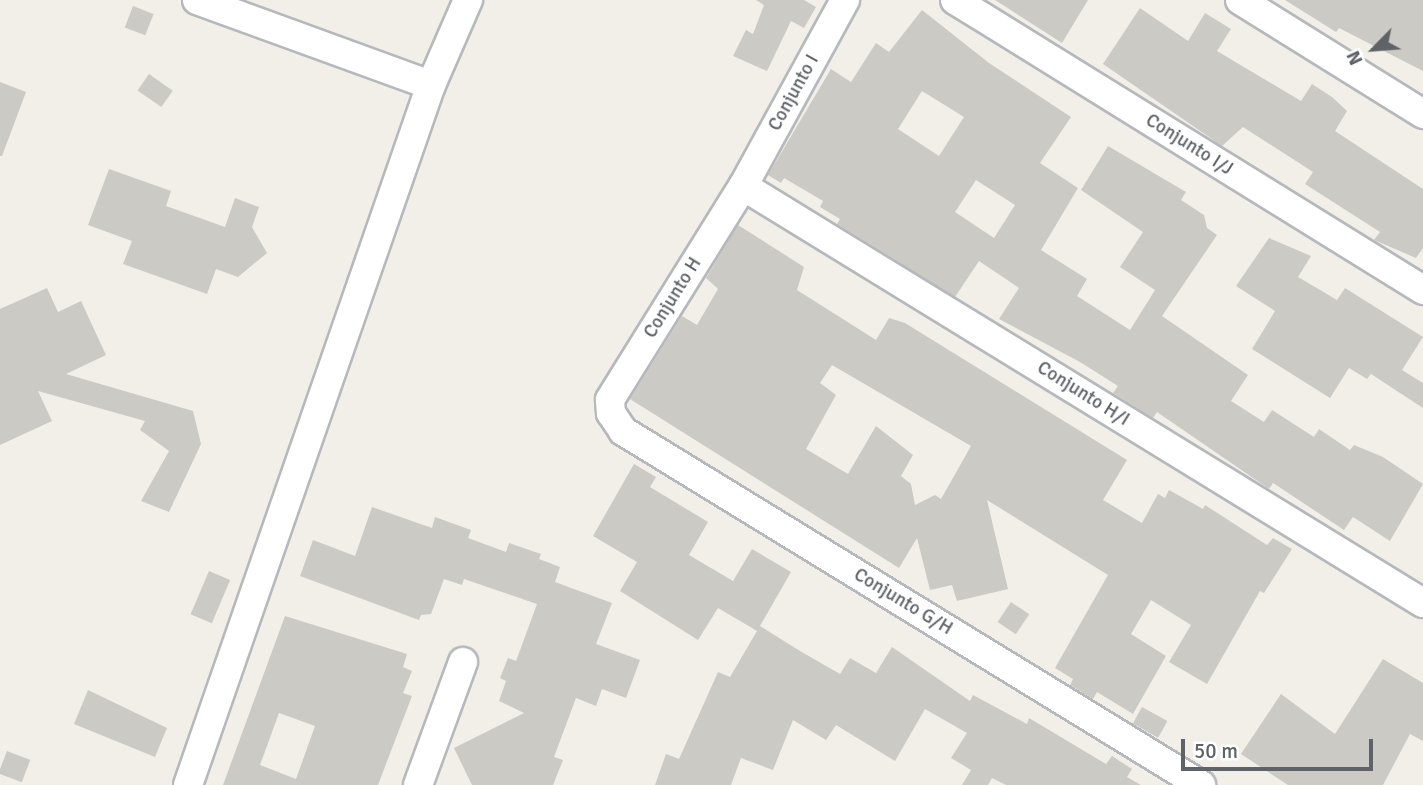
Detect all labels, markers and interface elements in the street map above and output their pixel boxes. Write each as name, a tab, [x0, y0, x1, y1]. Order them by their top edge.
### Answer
north arrow	[1339, 14, 1409, 84]
text: N	[1341, 47, 1369, 69]
street label: Conjunto I	[764, 51, 824, 135]
street label: Conjunto I/J	[1141, 109, 1237, 181]
street label: Conjunto H	[639, 253, 707, 343]
street label: Conjunto H/I	[1033, 357, 1133, 431]
street label: Conjunto G/H	[849, 564, 957, 640]
scale bar	[1185, 726, 1378, 770]
text: 50 m	[1194, 738, 1238, 764]

